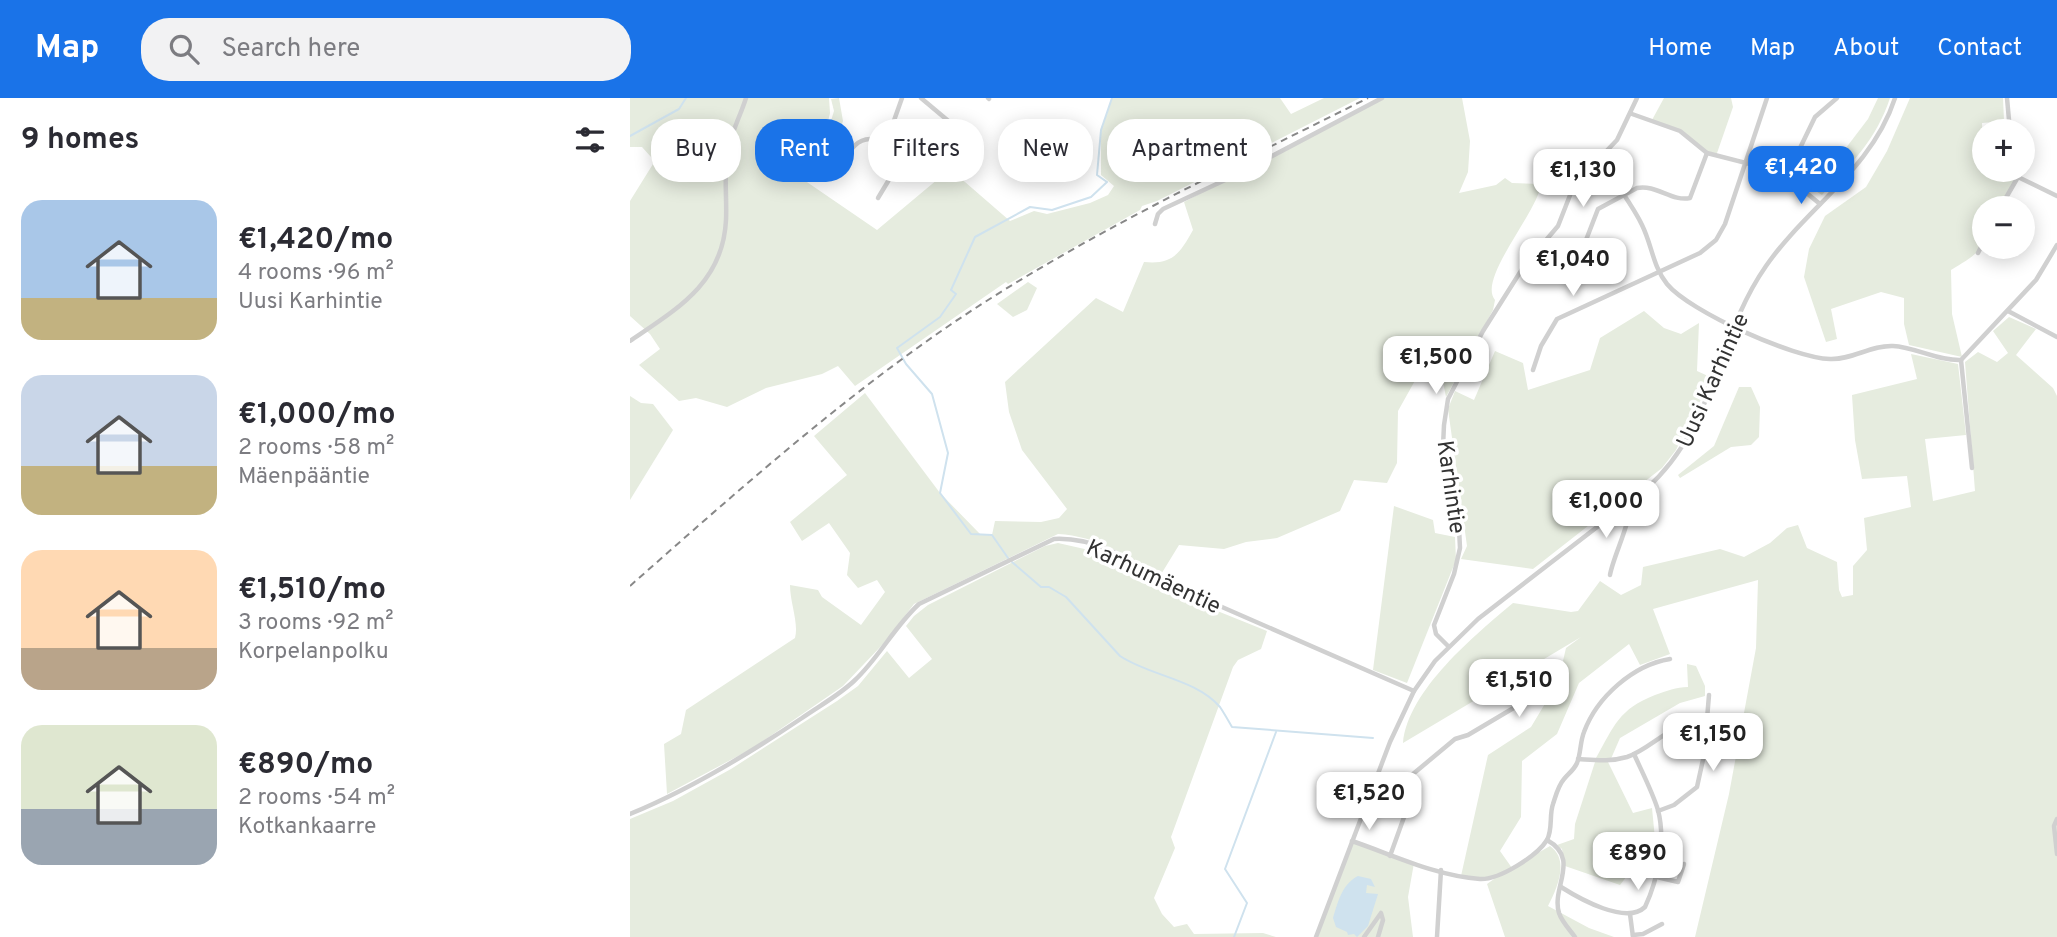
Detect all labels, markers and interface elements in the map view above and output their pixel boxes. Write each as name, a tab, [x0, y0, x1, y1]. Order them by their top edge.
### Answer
search box	[141, 18, 631, 81]
text: Map	[35, 28, 99, 70]
icon: search	[165, 30, 203, 68]
text: Search here	[221, 33, 360, 66]
text: Home	[1648, 34, 1712, 64]
text: Map	[1750, 34, 1795, 64]
text: About	[1833, 34, 1899, 64]
text: Contact	[1937, 34, 2022, 64]
chip: Buy	[651, 119, 741, 182]
chip: Rent	[755, 119, 854, 182]
chip: Filters	[868, 119, 984, 182]
chip: New	[998, 119, 1093, 182]
chip: Apartment	[1107, 119, 1272, 182]
map controls	[1972, 119, 2035, 259]
button: +	[1972, 119, 2035, 182]
icon: filters	[571, 121, 609, 159]
text: 9 homes	[21, 122, 139, 159]
pin: €1,420	[1744, 146, 1858, 206]
pin: €1,130	[1526, 150, 1640, 209]
text: €1,420	[1764, 154, 1838, 183]
text: €1,130	[1549, 157, 1617, 186]
button: −	[1972, 196, 2035, 259]
text: €1,420/mo	[238, 222, 393, 259]
icon: home	[77, 228, 161, 312]
pin: €1,040	[1516, 238, 1630, 298]
text: €1,040	[1536, 246, 1610, 275]
text: 4 rooms · 96 m²	[238, 259, 394, 288]
text: Uusi Karhintie	[238, 288, 383, 317]
street label: Uusi Karhintie	[1672, 309, 1757, 453]
pin: €1,500	[1379, 336, 1493, 396]
text: €1,500	[1399, 344, 1473, 373]
text: €1,000/mo	[238, 397, 395, 434]
icon: home	[77, 403, 161, 487]
text: 2 rooms · 58 m²	[238, 434, 394, 463]
street label: Karhintie	[1429, 439, 1470, 536]
text: Mäenpääntie	[238, 463, 370, 492]
pin: €1,000	[1549, 480, 1663, 540]
text: €1,000	[1568, 488, 1644, 517]
street label: Karhumäentie	[1081, 534, 1225, 622]
text: €1,510/mo	[238, 572, 386, 609]
icon: home	[77, 578, 161, 662]
text: 3 rooms · 92 m²	[238, 609, 394, 638]
text: Korpelanpolku	[238, 638, 389, 667]
pin: €1,510	[1462, 660, 1576, 719]
text: €1,510	[1485, 667, 1553, 696]
pin: €1,150	[1656, 714, 1770, 773]
text: €1,150	[1679, 721, 1747, 750]
text: €890/mo	[238, 747, 373, 784]
icon: home	[77, 753, 161, 837]
pin: €1,520	[1312, 772, 1426, 832]
text: €1,520	[1332, 780, 1406, 809]
text: 2 rooms · 54 m²	[238, 784, 395, 813]
text: Kotkankaarre	[238, 813, 376, 842]
pin: €890	[1597, 832, 1679, 892]
text: €890	[1609, 840, 1667, 869]

